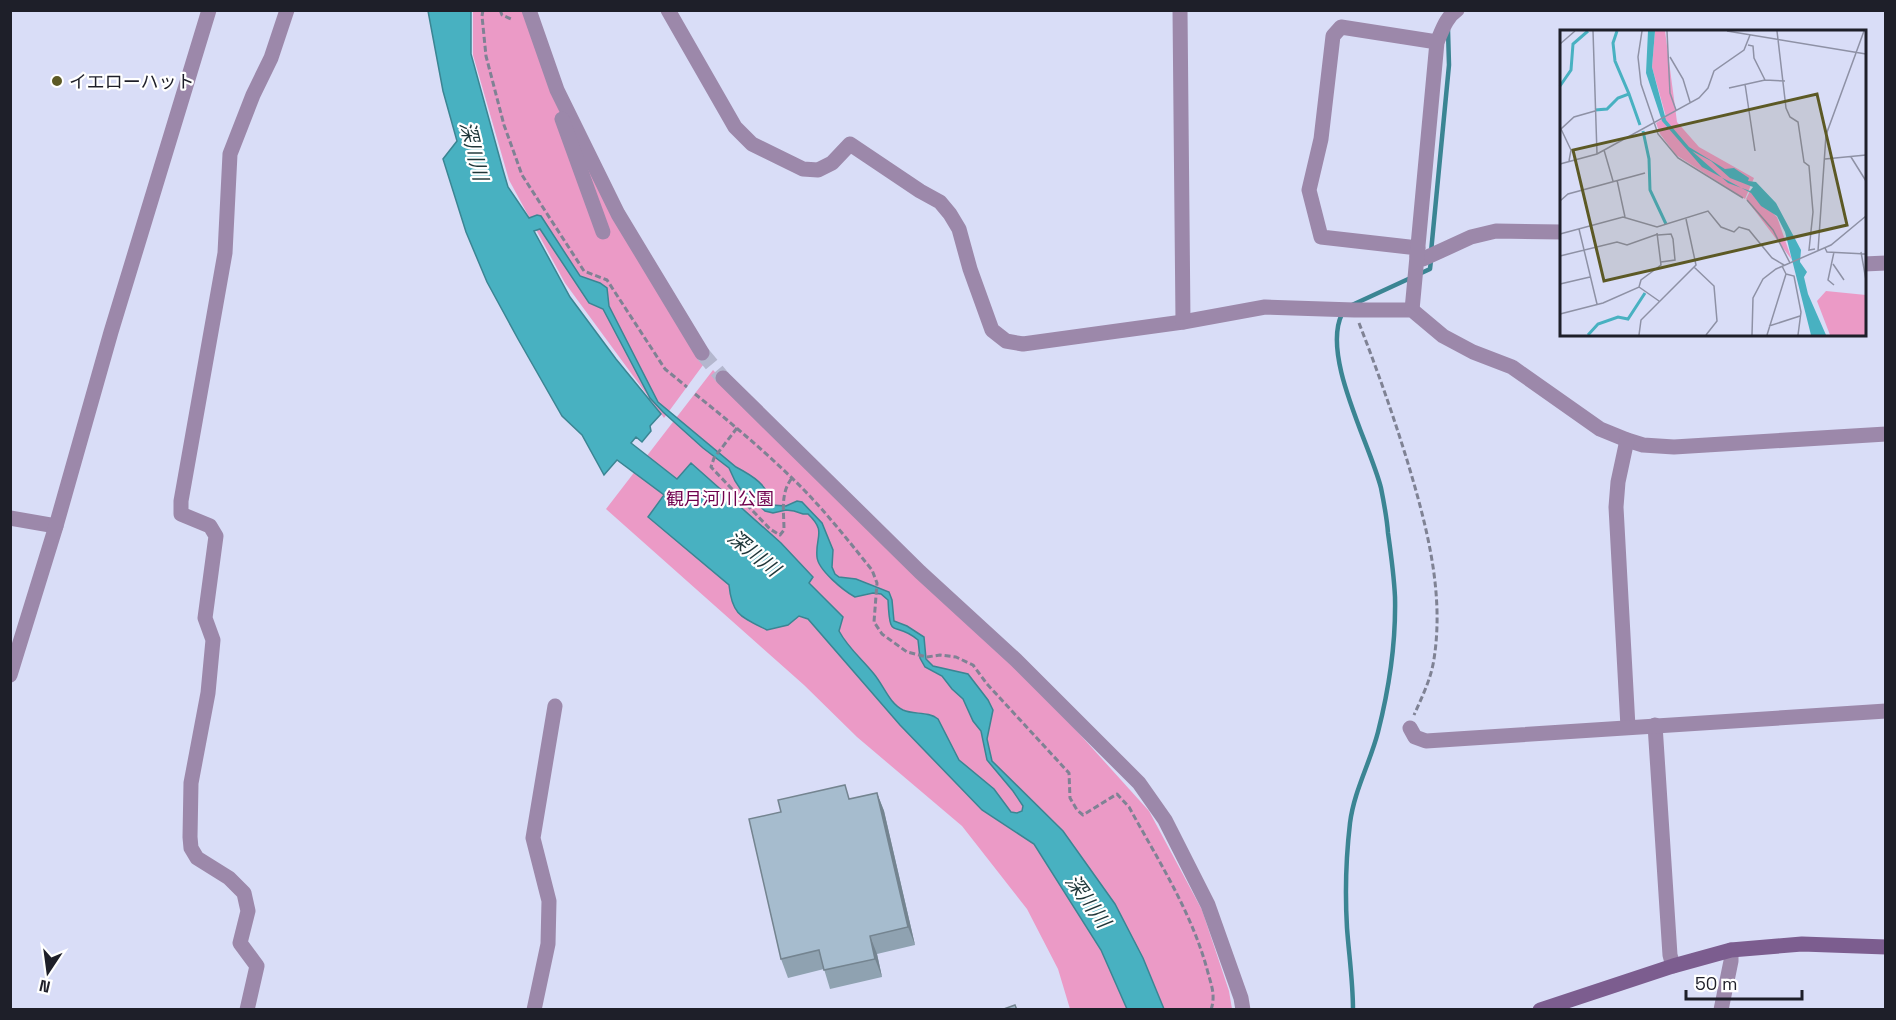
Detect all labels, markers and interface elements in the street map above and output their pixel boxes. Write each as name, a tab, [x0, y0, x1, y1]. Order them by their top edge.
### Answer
inset map	[1560, 30, 1866, 336]
place label: イエローハット	[69, 70, 194, 93]
marker: イエローハット	[50, 74, 64, 88]
water label: 深川川	[454, 119, 494, 185]
park label: 観月河川公園	[666, 487, 774, 510]
water label: 深川川	[723, 524, 787, 583]
water label: 深川川	[1060, 869, 1117, 935]
north arrow	[18, 942, 78, 1002]
scale bar	[1686, 963, 1802, 1001]
text: 50 m	[1695, 972, 1737, 995]
text: N	[37, 975, 52, 998]

